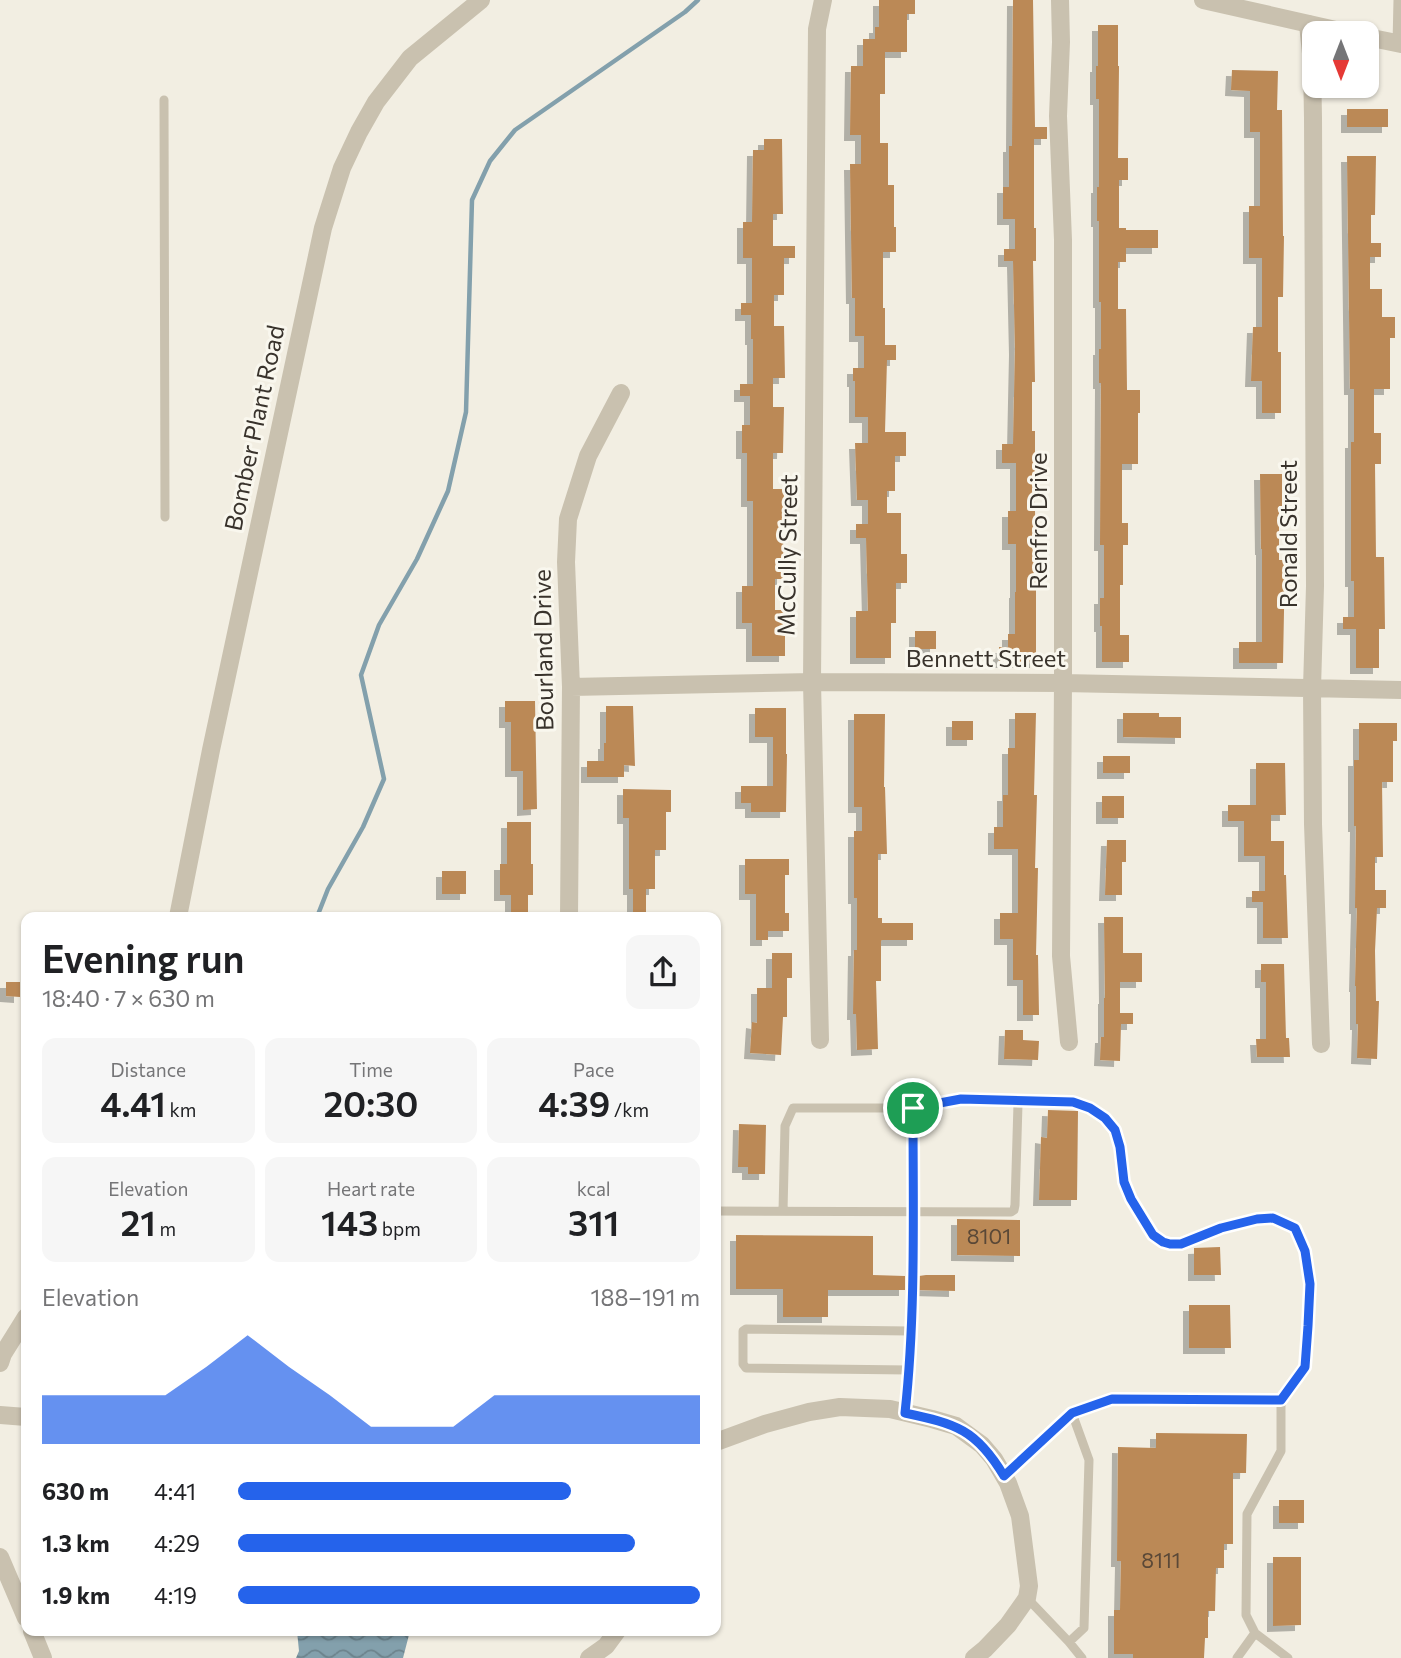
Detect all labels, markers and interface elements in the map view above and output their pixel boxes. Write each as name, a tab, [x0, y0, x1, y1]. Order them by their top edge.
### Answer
north arrow	[1302, 21, 1379, 98]
map controls	[1302, 21, 1379, 98]
street label: Bomber Plant Road	[218, 322, 290, 533]
street label: Renfro Drive	[1023, 452, 1052, 590]
street label: Ronald Street	[1273, 460, 1302, 608]
street label: McCully Street	[771, 474, 802, 636]
street label: Bourland Drive	[527, 569, 558, 731]
street label: Bennett Street	[906, 643, 1066, 672]
text: Evening run	[42, 934, 245, 981]
button: share	[626, 935, 700, 1009]
text: 18:40 · 7 × 630 m	[42, 984, 215, 1012]
text: Distance	[111, 1058, 186, 1081]
text: Time	[349, 1058, 393, 1081]
text: Pace	[573, 1058, 614, 1081]
pin	[883, 1078, 943, 1138]
text: 4.41	[100, 1081, 166, 1124]
text: 20:30	[324, 1081, 418, 1124]
text: 4:39	[538, 1081, 610, 1124]
icon: arrive	[894, 1089, 932, 1127]
text: km	[166, 1098, 196, 1121]
text: /km	[610, 1098, 649, 1121]
text: Elevation	[108, 1177, 188, 1200]
text: Heart rate	[327, 1177, 415, 1200]
text: kcal	[577, 1177, 611, 1200]
text: 21	[121, 1200, 156, 1243]
text: 143	[321, 1200, 378, 1243]
text: 311	[568, 1200, 619, 1243]
text: m	[156, 1217, 176, 1240]
text: bpm	[378, 1217, 421, 1240]
house number: 8101	[967, 1223, 1011, 1248]
text: Elevation	[42, 1283, 139, 1311]
text: 188–191 m	[591, 1283, 700, 1311]
text: 630 m	[42, 1477, 109, 1505]
text: 4:41	[154, 1477, 196, 1505]
text: 1.3 km	[42, 1529, 110, 1557]
text: 4:29	[154, 1529, 200, 1557]
house number: 8111	[1141, 1547, 1181, 1572]
text: 1.9 km	[42, 1581, 110, 1609]
text: 4:19	[154, 1581, 197, 1609]

